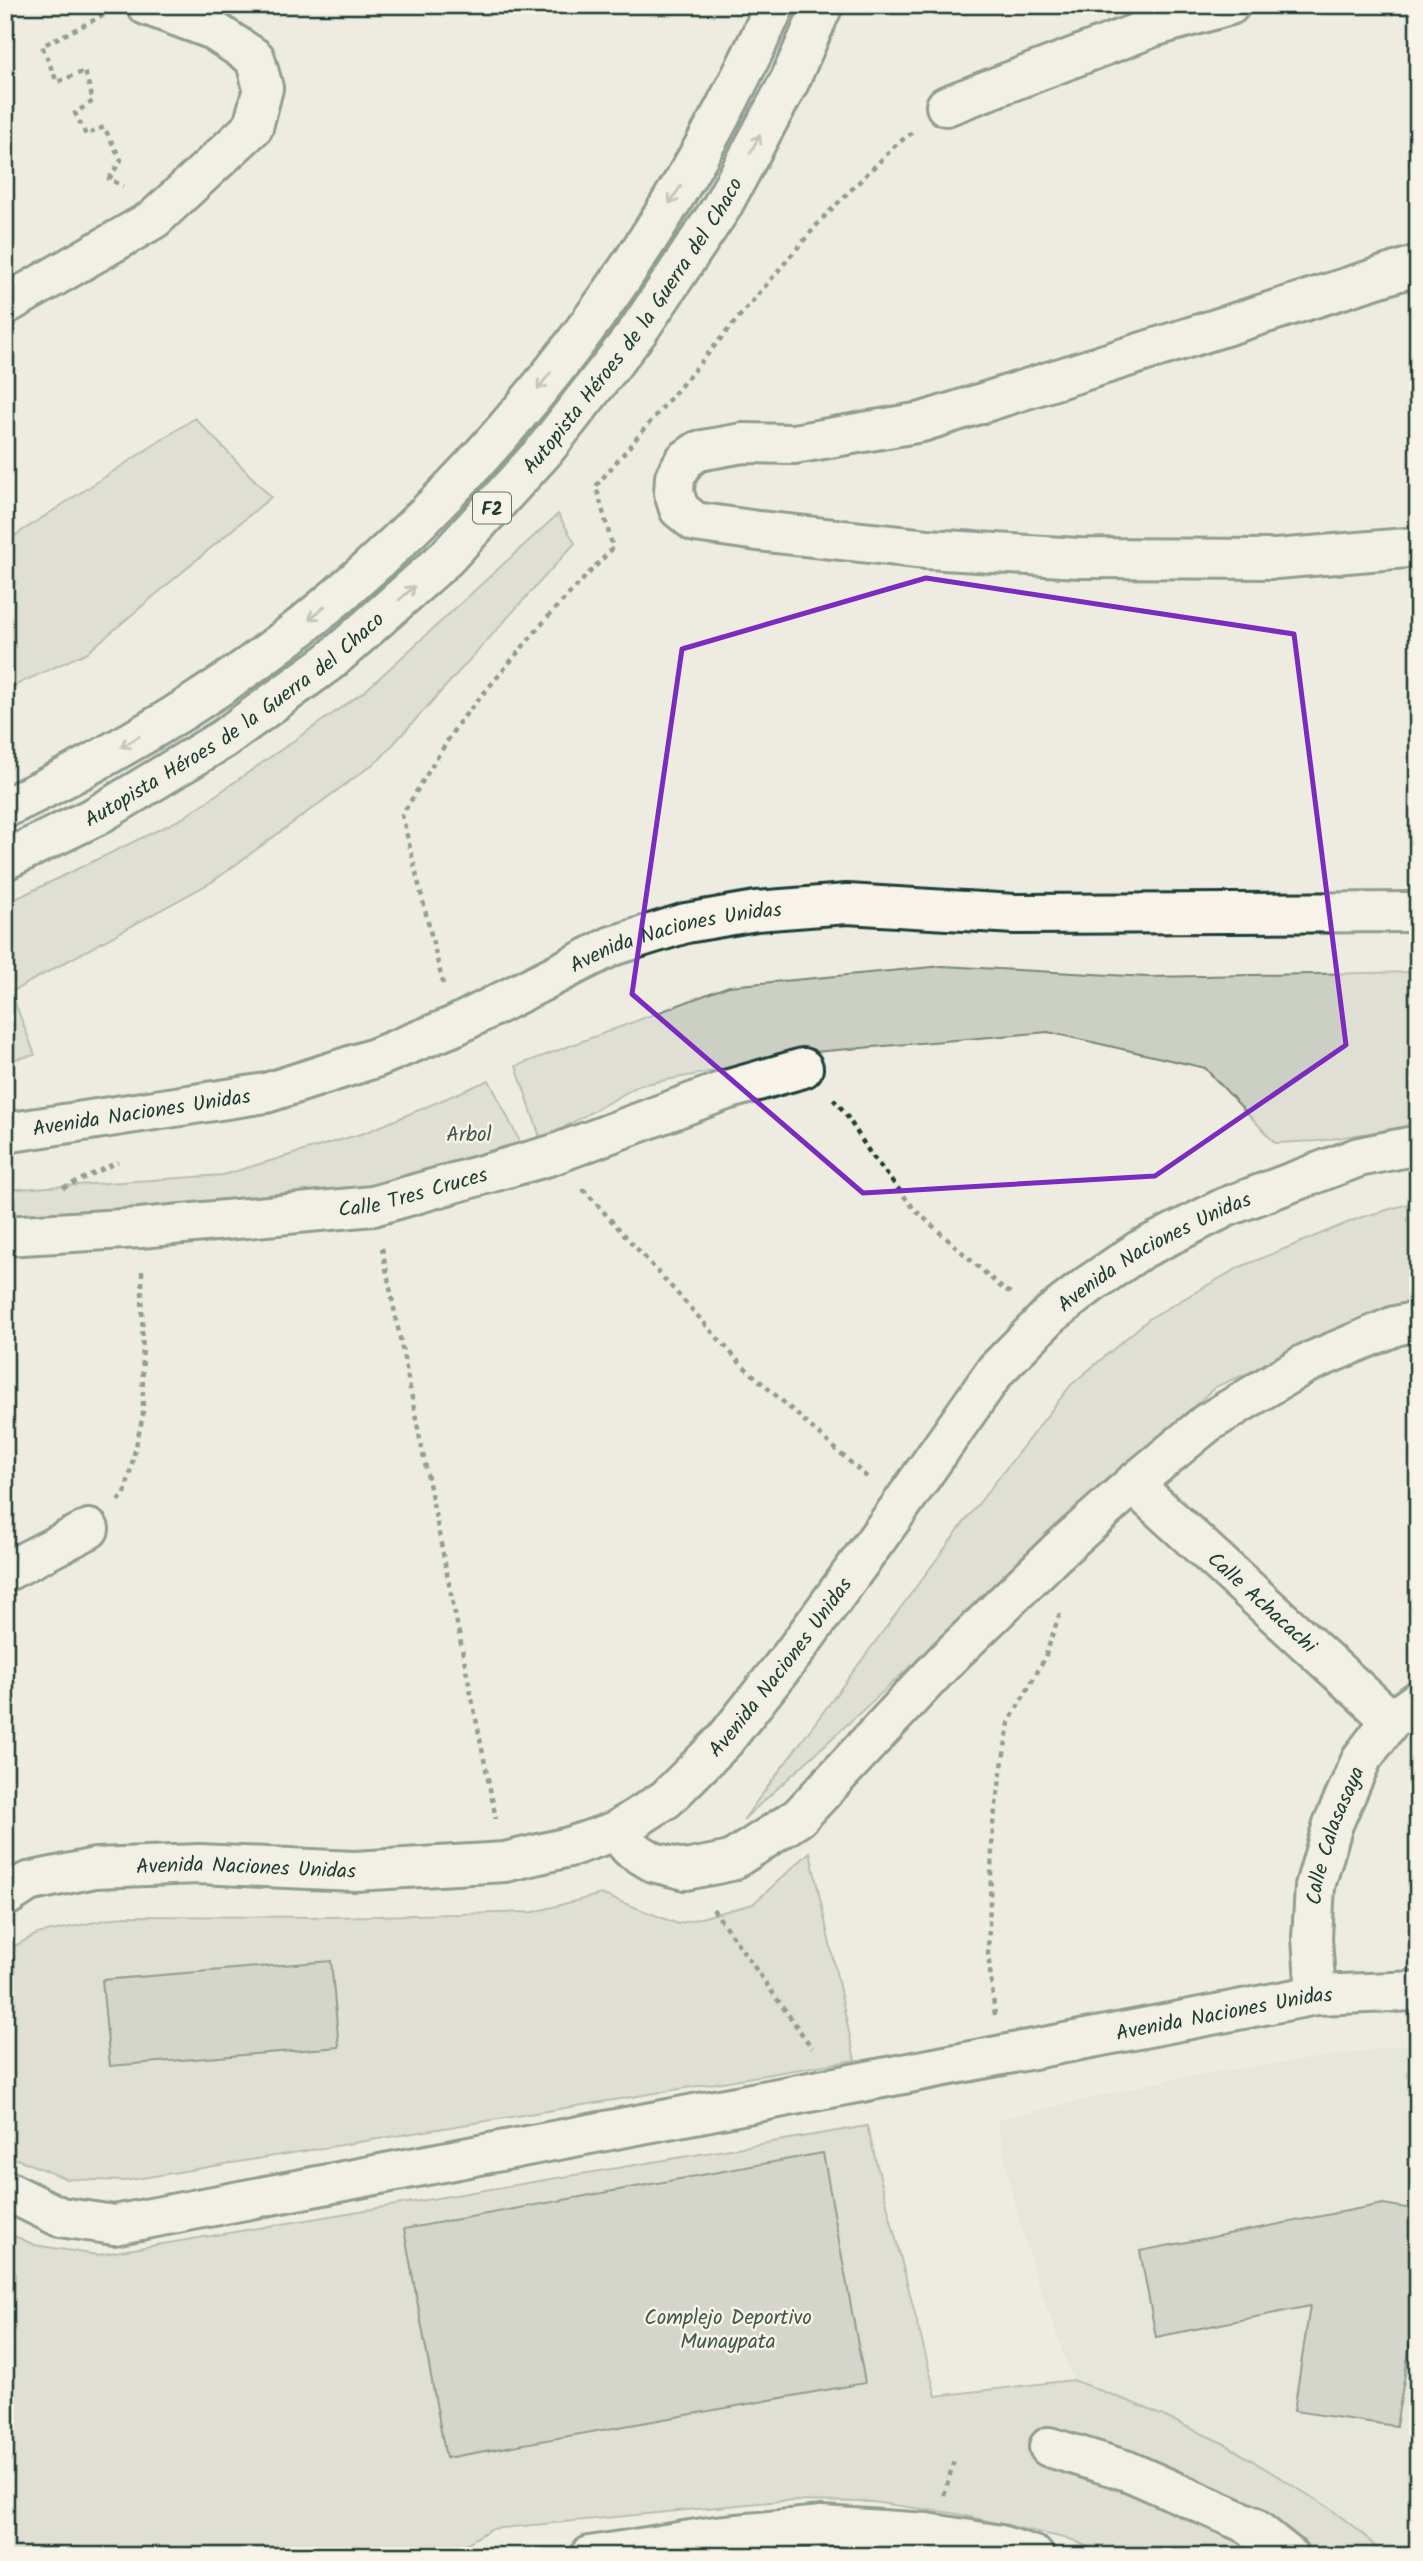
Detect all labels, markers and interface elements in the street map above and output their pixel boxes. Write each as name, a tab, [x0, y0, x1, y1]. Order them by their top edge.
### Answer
one-way arrow	[749, 134, 763, 155]
street label: Autopista Héroes de la Guerra del Chaco	[515, 172, 752, 482]
one-way arrow	[668, 185, 682, 205]
one-way arrow	[537, 372, 552, 390]
road number: F2	[473, 492, 511, 524]
one-way arrow	[398, 584, 415, 601]
street label: Autopista Héroes de la Guerra del Chaco	[79, 605, 393, 837]
one-way arrow	[308, 605, 326, 621]
one-way arrow	[120, 735, 140, 749]
street label: Avenida Naciones Unidas	[564, 894, 783, 983]
street label: Avenida Naciones Unidas	[30, 1081, 253, 1147]
park label: Arbol	[446, 1119, 492, 1152]
street label: Calle Tres Cruces	[337, 1159, 492, 1227]
street label: Avenida Naciones Unidas	[1051, 1184, 1256, 1322]
street label: Calle Achacachi	[1199, 1544, 1324, 1663]
street label: Avenida Naciones Unidas	[701, 1571, 862, 1766]
street label: Calle Calasasaya	[1299, 1761, 1374, 1906]
street label: Avenida Naciones Unidas	[135, 1849, 357, 1889]
street label: Avenida Naciones Unidas	[1113, 1979, 1333, 2051]
park label: Complejo Deportivo Munaypata	[644, 2302, 812, 2359]

